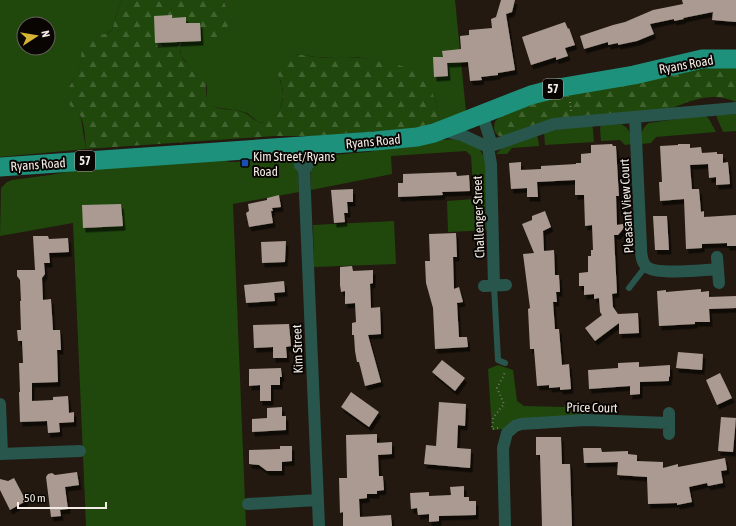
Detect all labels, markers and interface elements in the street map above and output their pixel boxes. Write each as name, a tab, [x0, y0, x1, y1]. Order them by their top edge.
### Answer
north arrow	[16, 16, 56, 56]
text: N	[39, 29, 52, 38]
street label: Ryans Road	[658, 52, 715, 77]
road number: 57	[543, 79, 563, 99]
street label: Ryans Road	[345, 132, 401, 151]
place label: Kim Street/Ryans Road	[253, 149, 335, 179]
road number: 57	[75, 151, 95, 171]
street label: Ryans Road	[10, 155, 66, 174]
marker: Kim Street/Ryans Road	[240, 158, 250, 168]
street label: Pleasant View Court	[617, 158, 636, 254]
street label: Challenger Street	[470, 175, 487, 258]
street label: Kim Street	[289, 324, 306, 374]
street label: Price Court	[566, 400, 618, 415]
scale bar	[18, 484, 106, 510]
text: 50 m	[24, 491, 46, 505]

